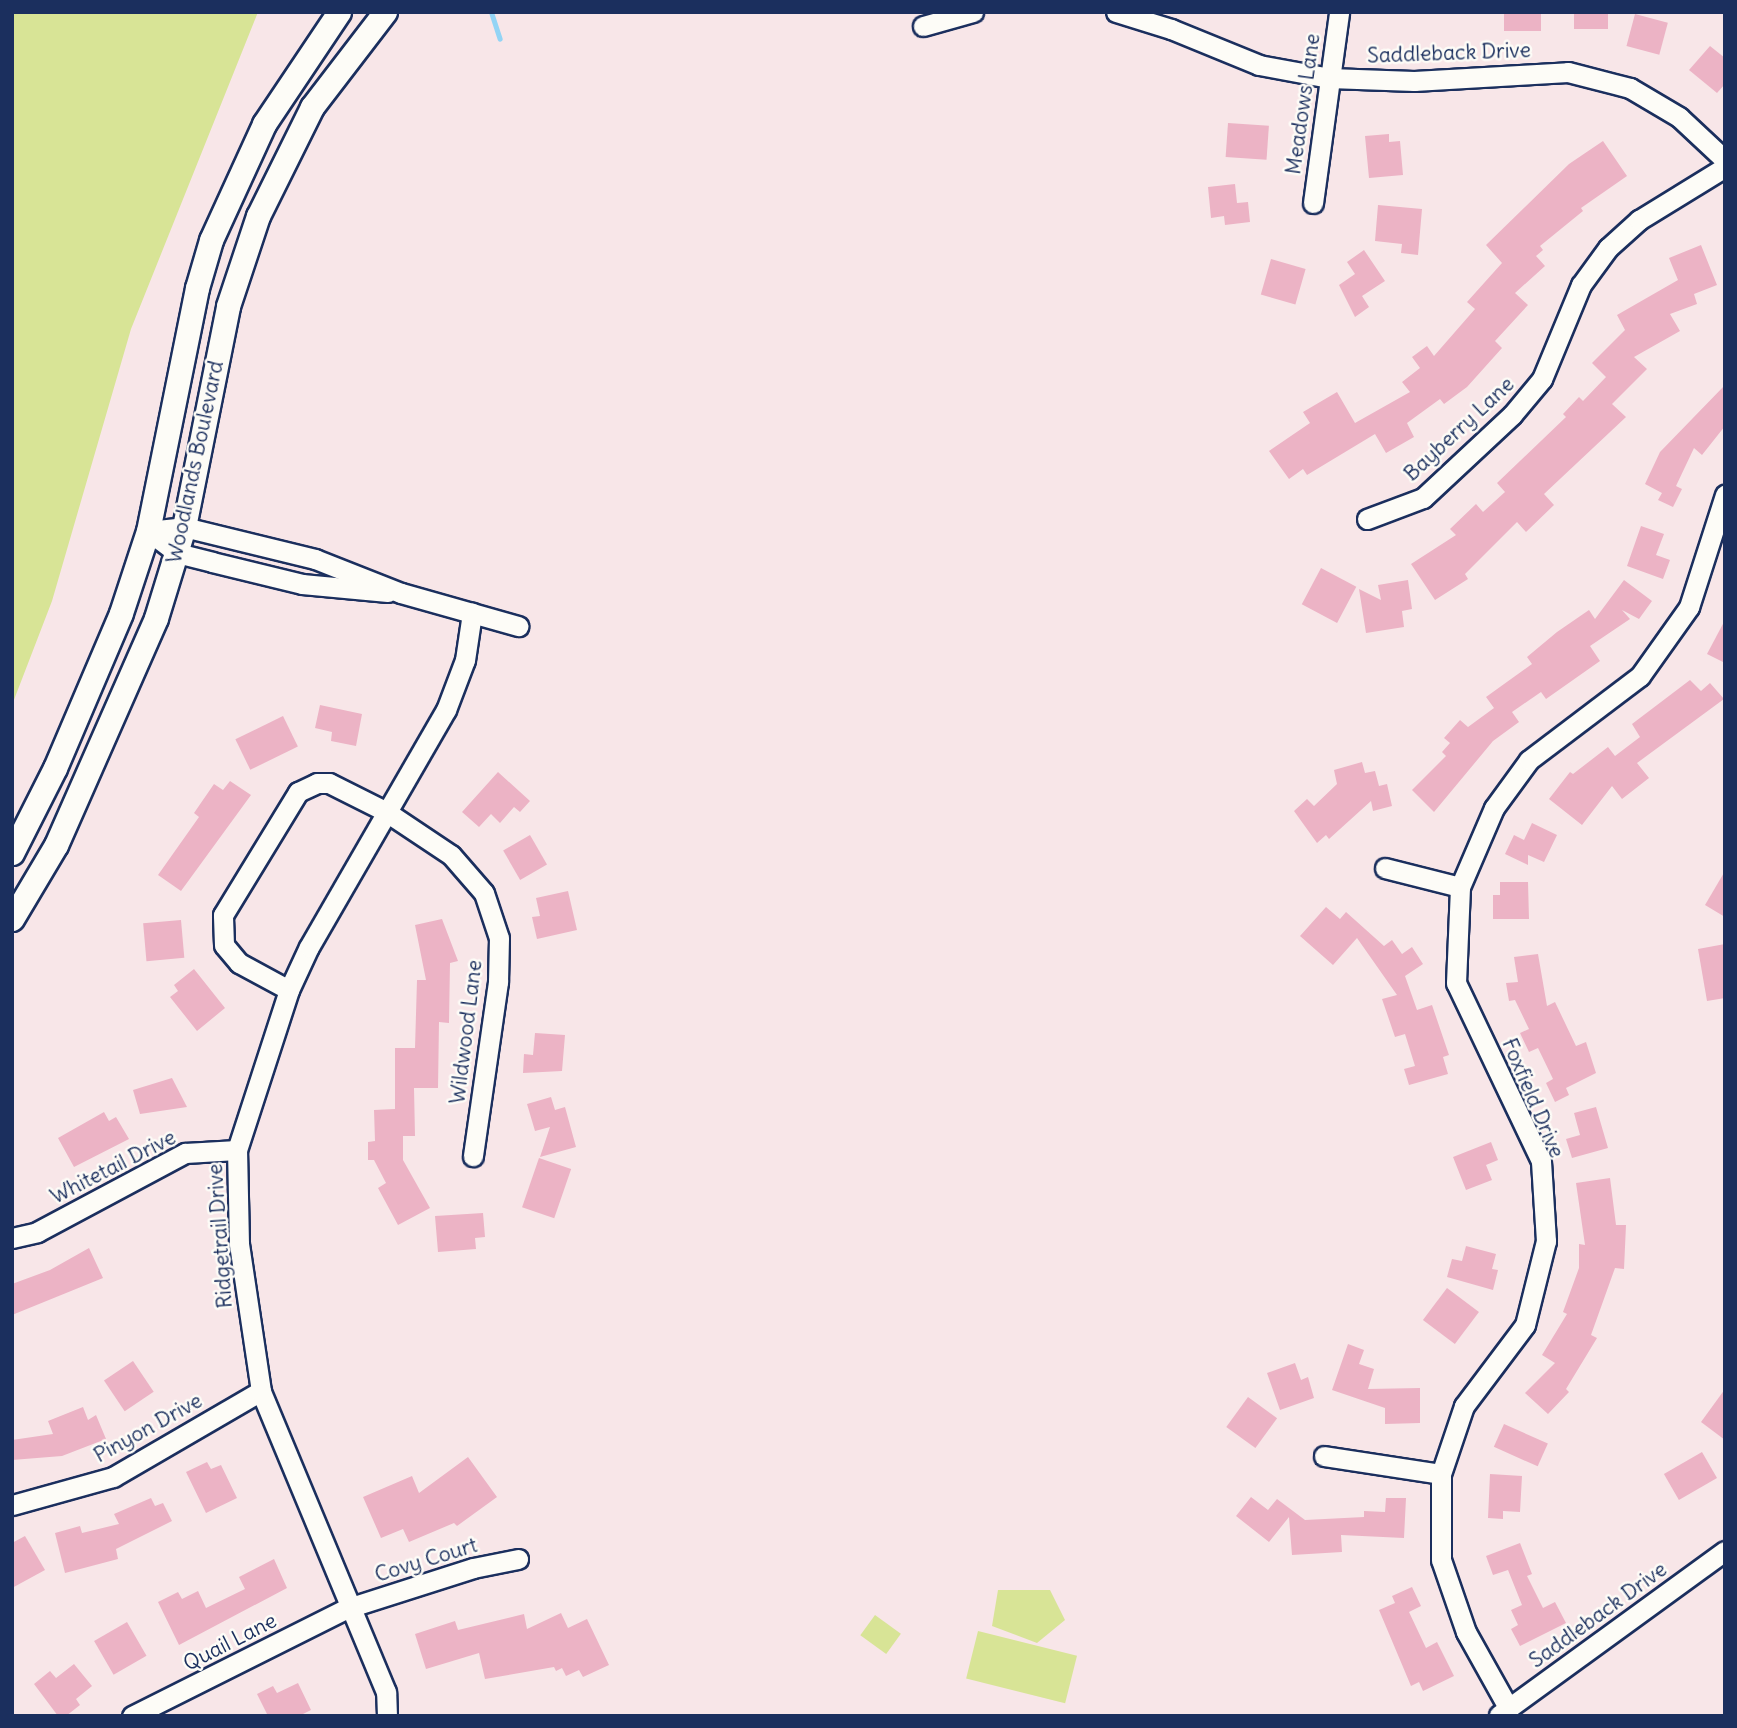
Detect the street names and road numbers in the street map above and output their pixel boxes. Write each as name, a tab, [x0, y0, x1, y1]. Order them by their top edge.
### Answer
street label: Meadows Lane	[1281, 32, 1325, 176]
street label: Saddleback Drive	[1367, 38, 1531, 68]
street label: Woodlands Boulevard	[161, 358, 229, 566]
street label: Bayberry Lane	[1399, 372, 1519, 486]
street label: Wildwood Lane	[445, 958, 487, 1106]
street label: Foxfield Drive	[1497, 1034, 1569, 1162]
street label: Whitetail Drive	[46, 1125, 180, 1209]
street label: Ridgetrail Drive	[202, 1163, 238, 1309]
street label: Pinyon Drive	[89, 1388, 207, 1468]
street label: Covy Court	[372, 1532, 480, 1588]
street label: Saddleback Drive	[1524, 1557, 1672, 1673]
street label: Quail Lane	[179, 1608, 281, 1676]

